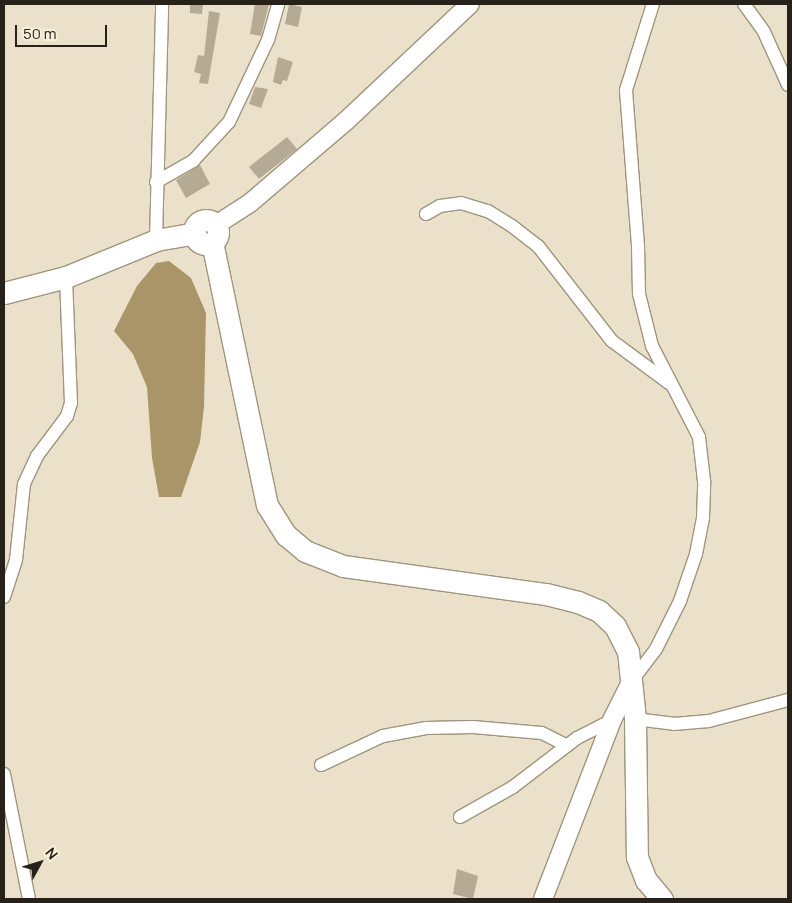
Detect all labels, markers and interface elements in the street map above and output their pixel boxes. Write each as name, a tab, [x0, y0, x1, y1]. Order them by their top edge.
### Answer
scale bar	[18, 15, 110, 47]
text: 50 m	[23, 23, 57, 44]
north arrow	[15, 838, 65, 888]
text: N	[41, 843, 63, 863]

